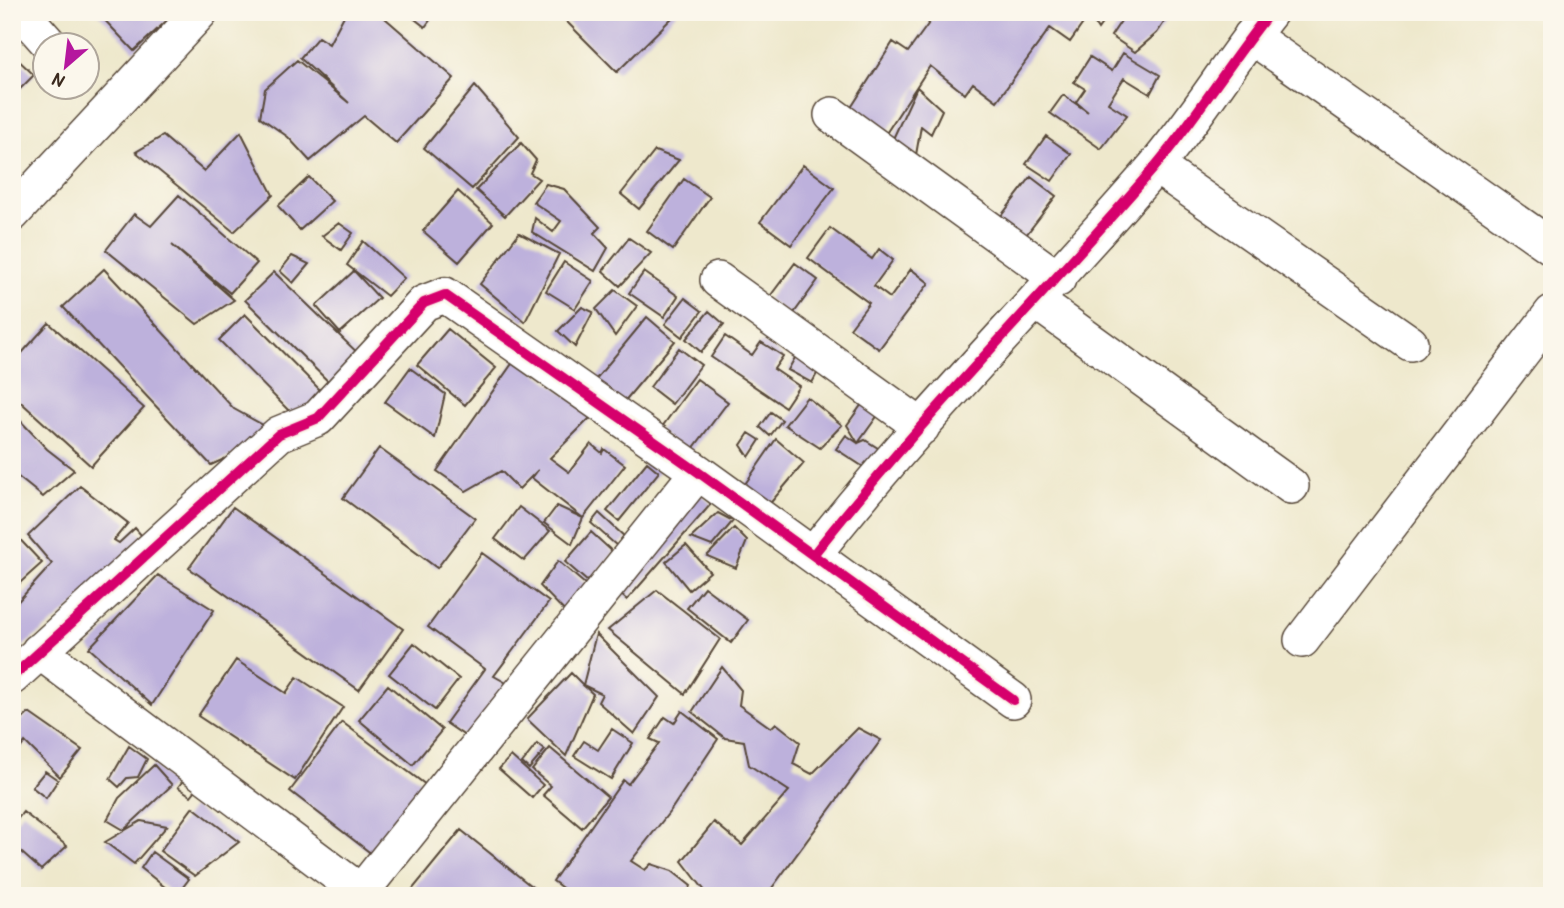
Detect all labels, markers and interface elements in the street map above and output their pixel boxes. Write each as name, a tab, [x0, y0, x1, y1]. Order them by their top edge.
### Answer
north arrow	[32, 32, 102, 102]
text: N	[47, 67, 69, 95]

